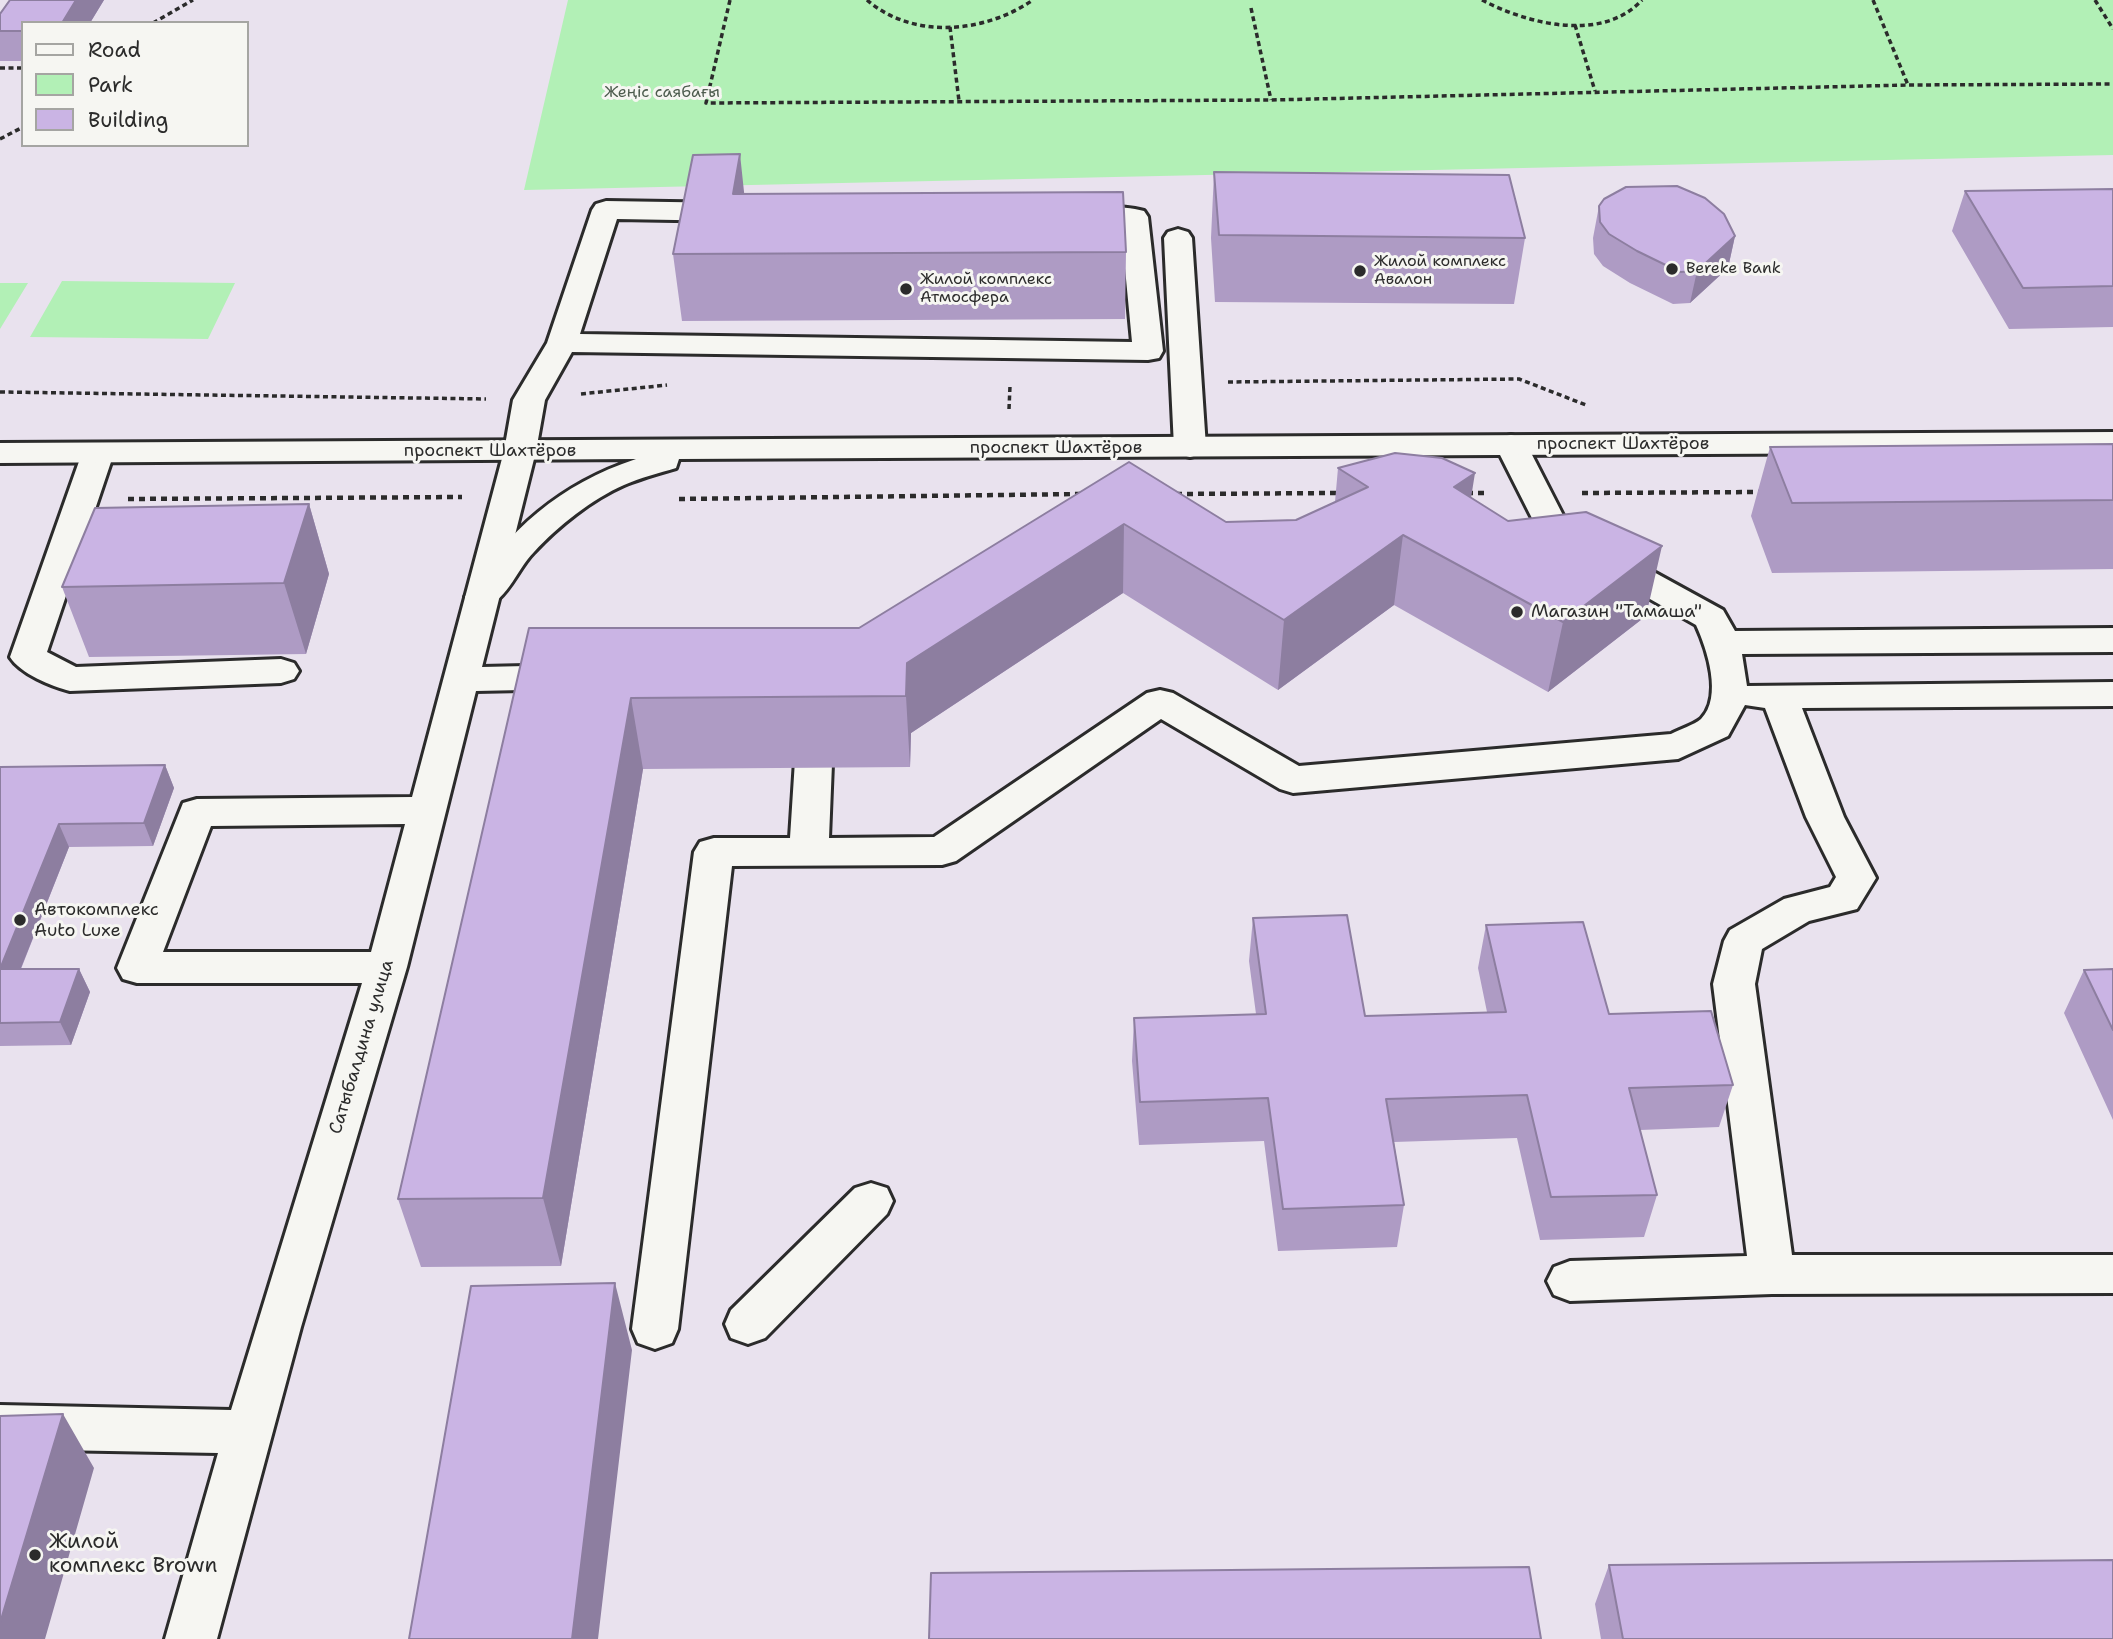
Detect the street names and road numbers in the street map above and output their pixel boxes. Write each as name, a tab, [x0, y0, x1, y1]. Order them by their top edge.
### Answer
street label: проспект Шахтёров	[1537, 433, 1709, 455]
street label: проспект Шахтёров	[970, 437, 1142, 459]
street label: проспект Шахтёров	[404, 440, 576, 462]
street label: Сатыбалдина улица	[325, 957, 399, 1137]

